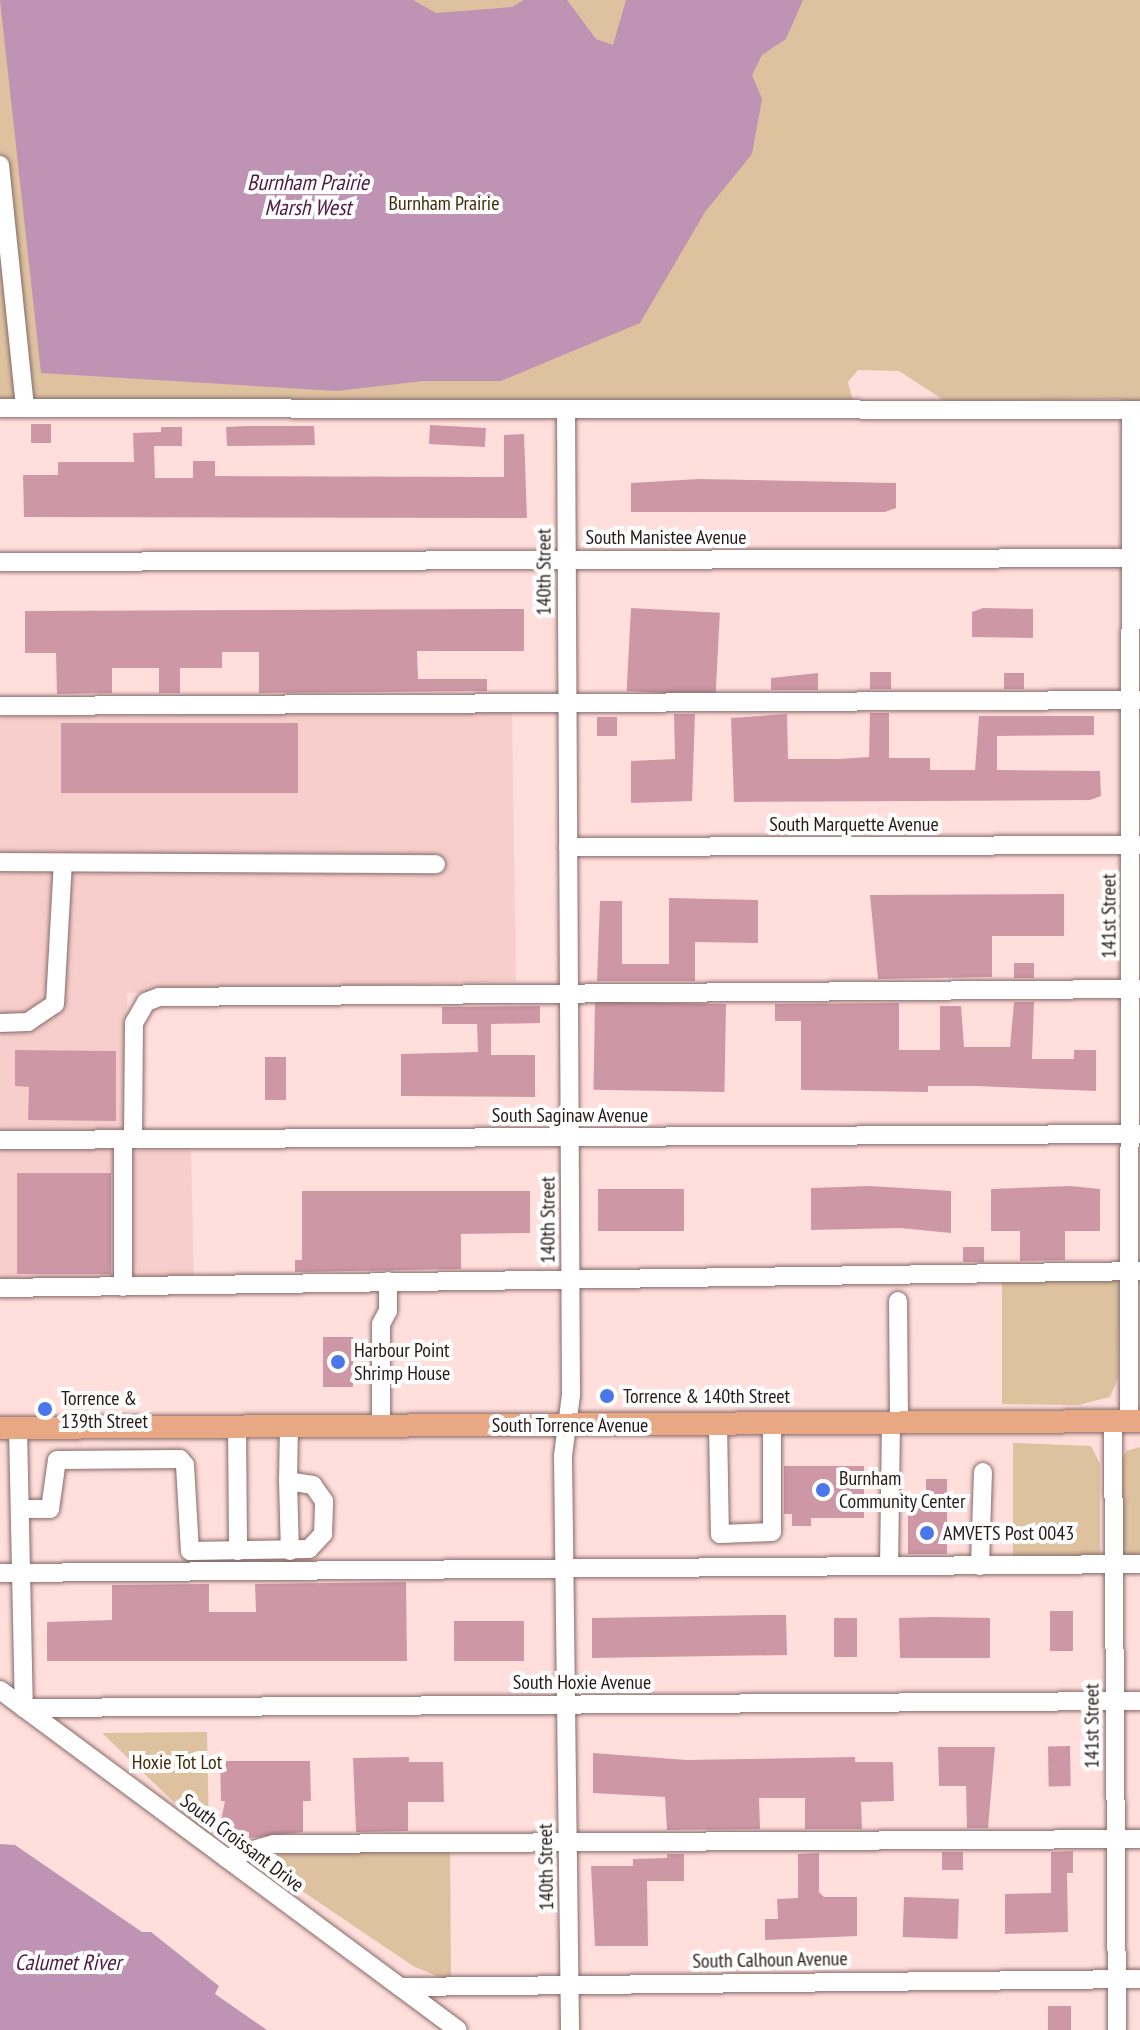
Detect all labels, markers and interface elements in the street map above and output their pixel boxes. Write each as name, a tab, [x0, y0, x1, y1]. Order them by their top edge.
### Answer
water label: Burnham Prairie Marsh West	[247, 169, 369, 220]
park label: Burnham Prairie	[389, 191, 499, 215]
street label: South Manistee Avenue	[585, 525, 747, 549]
street label: 140th Street	[532, 529, 556, 615]
street label: South Marquette Avenue	[769, 812, 939, 836]
street label: 141st Street	[1097, 874, 1121, 958]
street label: South Saginaw Avenue	[491, 1103, 649, 1127]
street label: 140th Street	[536, 1177, 560, 1263]
place label: Harbour Point Shrimp House	[354, 1338, 450, 1385]
marker: Harbour Point Shrimp House	[329, 1353, 347, 1371]
place label: Torrence & 140th Street	[623, 1384, 790, 1408]
place label: Torrence & 139th Street	[61, 1386, 148, 1433]
marker: Torrence & 140th Street	[598, 1387, 616, 1405]
marker: Torrence & 139th Street	[36, 1400, 54, 1418]
street label: South Torrence Avenue	[491, 1413, 649, 1437]
place label: Burnham Community Center	[839, 1466, 966, 1513]
marker: Burnham Community Center	[814, 1481, 832, 1499]
place label: AMVETS Post 0043	[943, 1521, 1074, 1545]
marker: AMVETS Post 0043	[918, 1524, 936, 1542]
street label: South Hoxie Avenue	[512, 1670, 652, 1694]
street label: 141st Street	[1080, 1684, 1104, 1768]
park label: Hoxie Tot Lot	[132, 1750, 222, 1774]
street label: South Croissant Drive	[176, 1789, 308, 1897]
street label: 140th Street	[533, 1823, 559, 1911]
street label: South Calhoun Avenue	[692, 1947, 848, 1973]
water label: Calumet River	[15, 1950, 121, 1976]

